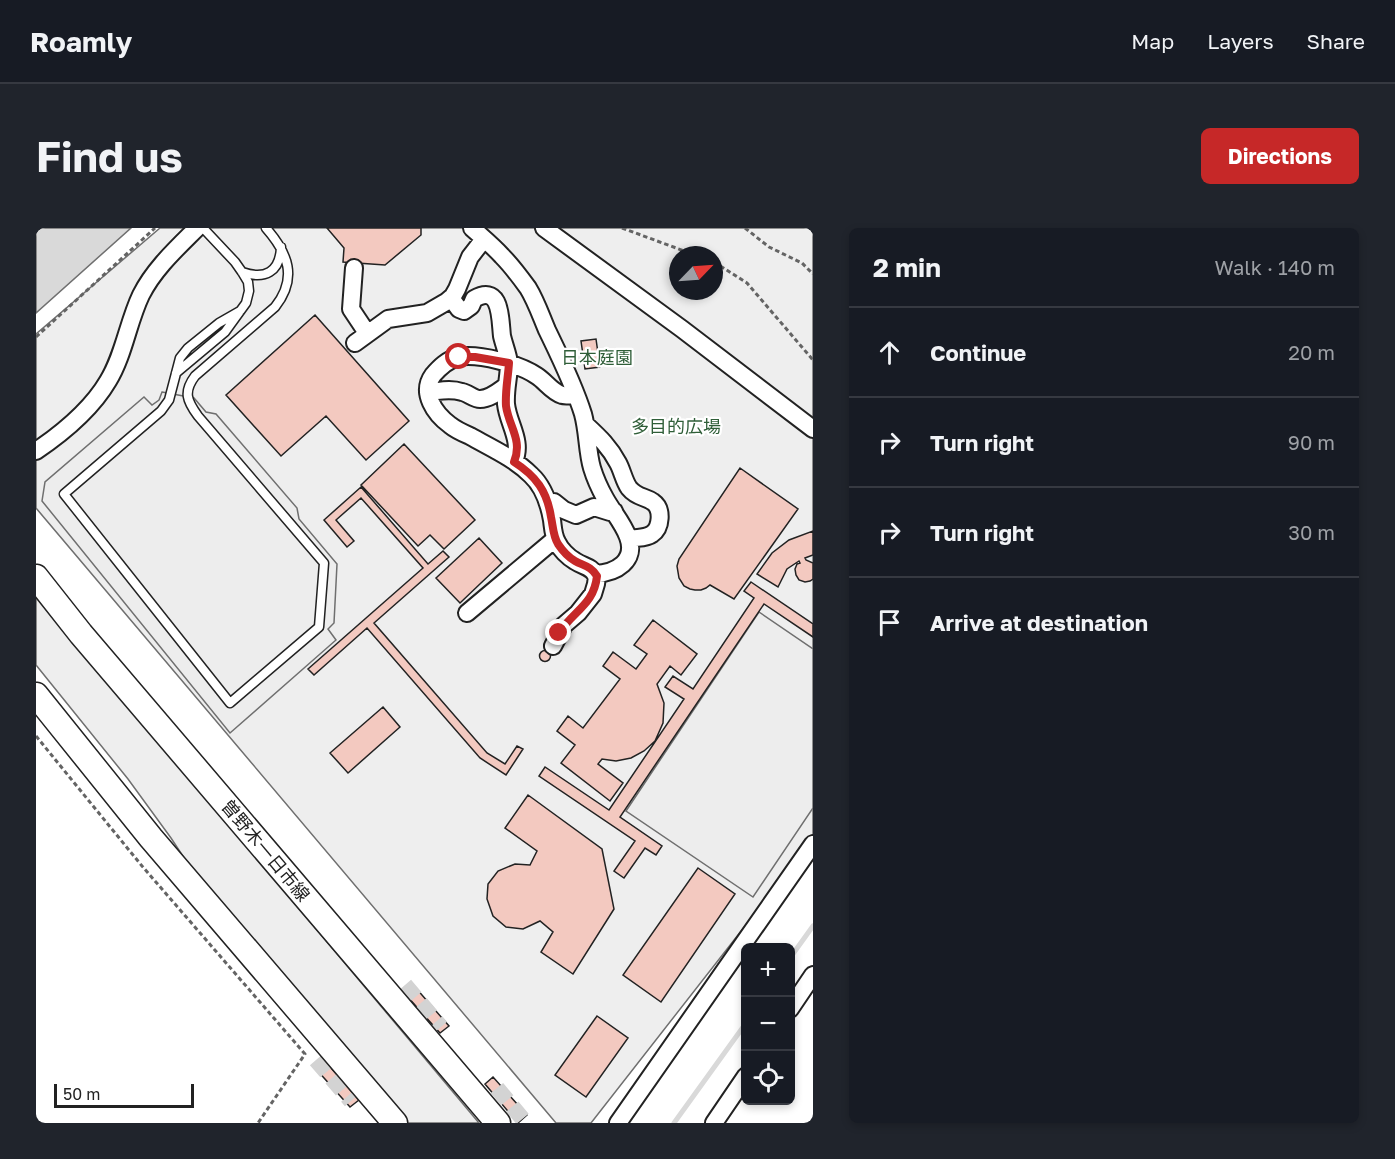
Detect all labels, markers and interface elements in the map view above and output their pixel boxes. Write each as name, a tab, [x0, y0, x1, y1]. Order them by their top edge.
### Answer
text: Roamly	[30, 25, 132, 58]
text: Map	[1131, 28, 1174, 54]
text: Layers	[1207, 28, 1274, 54]
text: Share	[1307, 28, 1365, 54]
button: Directions	[1201, 128, 1359, 184]
text: Find us	[36, 131, 183, 181]
north arrow	[669, 246, 723, 300]
text: 2 min	[873, 252, 941, 283]
text: Walk · 140 m	[1215, 255, 1335, 279]
icon: ahead	[873, 336, 906, 369]
text: Continue	[930, 339, 1026, 366]
text: 20 m	[1288, 340, 1335, 364]
route start	[445, 343, 471, 369]
park label: 日本庭園	[561, 346, 633, 368]
park label: 多目的広場	[631, 415, 721, 437]
icon: right	[873, 426, 906, 459]
text: Turn right	[930, 429, 1034, 456]
text: 90 m	[1288, 430, 1335, 454]
icon: right	[873, 516, 906, 549]
text: Turn right	[930, 519, 1034, 546]
text: 30 m	[1288, 520, 1335, 544]
icon: arrive	[873, 606, 906, 639]
text: Arrive at destination	[930, 609, 1148, 636]
route end	[545, 619, 571, 645]
street label: 曽野木一日市線	[217, 795, 315, 905]
map controls	[741, 943, 795, 1105]
button: +	[741, 943, 795, 997]
button: −	[741, 997, 795, 1051]
button: locate	[741, 1051, 795, 1105]
scale bar	[54, 1081, 194, 1108]
text: 50 m	[63, 1084, 100, 1104]

